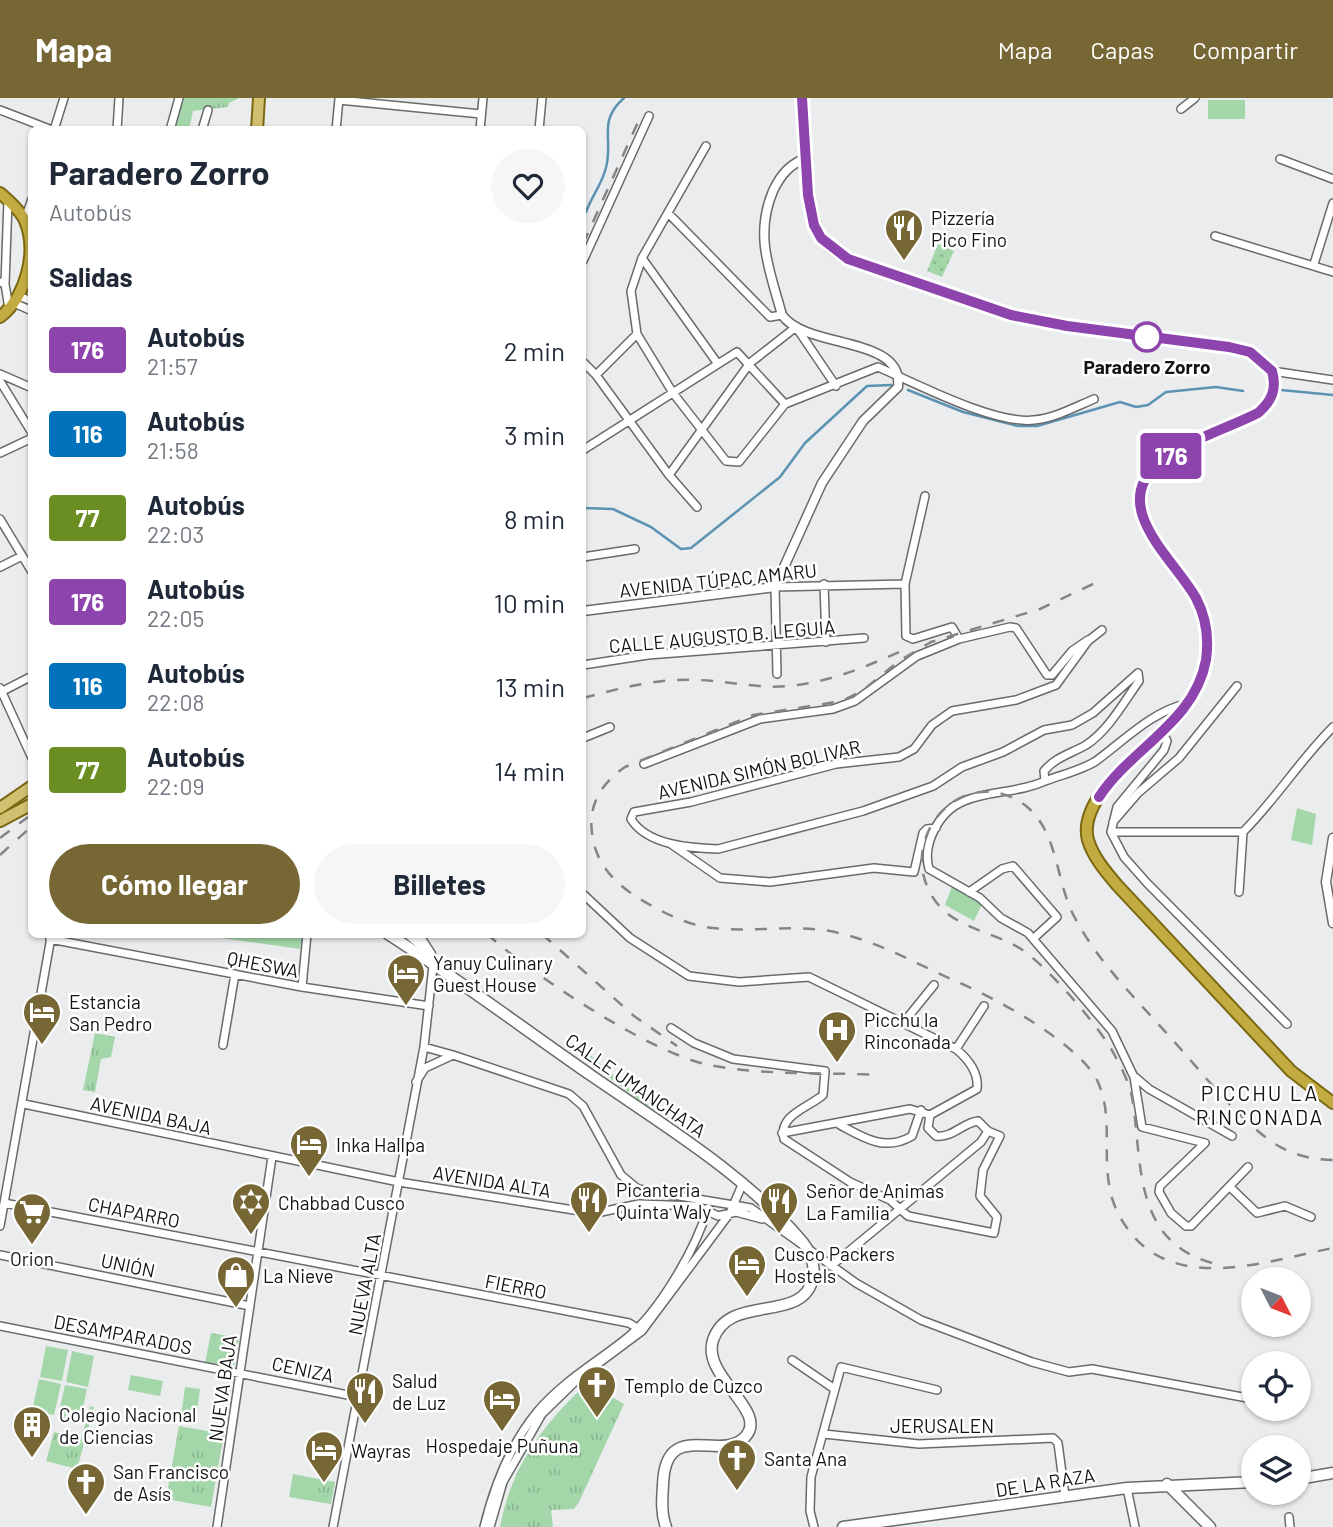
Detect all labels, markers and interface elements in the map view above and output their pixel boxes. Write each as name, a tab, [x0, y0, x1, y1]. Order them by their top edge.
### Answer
text: Mapa	[35, 29, 112, 69]
text: Mapa	[998, 35, 1053, 64]
text: Capas	[1091, 35, 1154, 64]
text: Compartir	[1192, 35, 1298, 64]
button: heart	[491, 149, 565, 223]
text: Paradero Zorro	[49, 152, 270, 192]
text: Autobús	[49, 198, 132, 226]
place label: Pizzería Pico Fino	[931, 206, 1007, 251]
restaurant icon: Pizzería Pico Fino	[883, 207, 925, 262]
text: Salidas	[49, 261, 133, 292]
text: Autobús	[147, 321, 245, 352]
marker: Paradero Zorro	[1132, 322, 1162, 352]
text: 176	[71, 335, 104, 364]
text: 2 min	[504, 335, 565, 366]
text: 21:57	[147, 352, 198, 380]
place label: Paradero Zorro	[1083, 355, 1211, 378]
text: Autobús	[147, 405, 245, 436]
text: 116	[72, 419, 103, 448]
text: 3 min	[504, 419, 565, 450]
line badge: 176	[1131, 433, 1211, 479]
text: 21:58	[147, 436, 199, 464]
text: 176	[1154, 441, 1188, 470]
text: Autobús	[147, 489, 245, 520]
text: 77	[76, 503, 99, 532]
text: 8 min	[504, 503, 565, 534]
text: 22:03	[147, 520, 204, 548]
street label: AVENIDA TÚPAC AMARU	[618, 558, 818, 602]
text: Autobús	[147, 573, 245, 604]
text: 176	[71, 587, 104, 616]
text: 10 min	[494, 587, 565, 618]
text: 22:05	[147, 604, 204, 632]
street label: CALLE AUGUSTO B. LEGUIA	[608, 615, 836, 657]
text: Autobús	[147, 657, 245, 688]
text: 116	[72, 671, 103, 700]
text: 13 min	[495, 671, 565, 702]
text: 22:08	[147, 688, 204, 716]
street label: AVENIDA SIMÓN BOLIVAR	[655, 734, 863, 804]
text: Autobús	[147, 741, 245, 772]
text: 77	[76, 755, 99, 784]
text: 14 min	[494, 755, 565, 786]
text: 22:09	[147, 772, 204, 800]
button: Cómo llegar	[49, 844, 300, 924]
button: Billetes	[314, 844, 565, 924]
street label: QHESWA	[225, 946, 301, 982]
place label: Yanuy Culinary Guest House	[433, 951, 553, 996]
hotel icon: Yanuy Culinary Guest House	[385, 952, 427, 1007]
place label: Estancia San Pedro	[69, 990, 152, 1035]
hotel icon: Estancia San Pedro	[21, 991, 63, 1046]
place label: Picchu la Rinconada	[864, 1008, 951, 1053]
hospital icon: Picchu la Rinconada	[816, 1009, 858, 1064]
street label: CALLE UMANCHATA	[561, 1028, 711, 1142]
district label: PICCHU LA RINCONADA	[1196, 1080, 1324, 1129]
street label: AVENIDA BAJA	[88, 1091, 214, 1139]
hotel icon: Inka Hallpa	[288, 1123, 330, 1178]
place label: Inka Hallpa	[336, 1133, 425, 1156]
street label: AVENIDA ALTA	[431, 1160, 553, 1202]
place label: Picanteria Quinta Waly	[616, 1178, 711, 1223]
restaurant icon: Picanteria Quinta Waly	[568, 1179, 610, 1234]
place label: Señor de Animas La Familia	[806, 1179, 944, 1224]
restaurant icon: Señor de Animas La Familia	[758, 1180, 800, 1235]
synagogue icon: Chabbad Cusco	[230, 1181, 272, 1236]
supermarket icon: Orion	[11, 1191, 53, 1246]
place label: Chabbad Cusco	[278, 1191, 405, 1214]
street label: CHAPARRO	[86, 1192, 182, 1232]
street label: NUEVA ALTA	[343, 1231, 385, 1337]
place label: Cusco Packers Hostels	[774, 1242, 895, 1287]
hotel icon: Cusco Packers Hostels	[726, 1243, 768, 1298]
place label: Orion	[10, 1247, 54, 1270]
street label: UNIÓN	[99, 1248, 157, 1282]
shop icon: La Nieve	[215, 1254, 257, 1309]
place label: La Nieve	[263, 1264, 334, 1287]
north arrow	[1241, 1267, 1311, 1337]
map controls	[1241, 1267, 1311, 1505]
street label: FIERRO	[483, 1269, 549, 1303]
street label: DESAMPARADOS	[52, 1309, 194, 1359]
street label: NUEVA BAJA	[203, 1333, 241, 1443]
street label: CENIZA	[270, 1351, 336, 1387]
button: locate	[1241, 1351, 1311, 1421]
church icon: Templo de Cuzco	[576, 1364, 618, 1419]
place label: Salud de Luz	[392, 1369, 446, 1414]
restaurant icon: Salud de Luz	[344, 1370, 386, 1425]
place label: Templo de Cuzco	[624, 1374, 763, 1397]
hotel icon: Hospedaje Puñuna	[481, 1378, 523, 1433]
place label: Colegio Nacional de Ciencias	[59, 1403, 197, 1448]
building icon: Colegio Nacional de Ciencias	[11, 1404, 53, 1459]
street label: JERUSALEN	[890, 1414, 994, 1437]
hotel icon: Wayras	[303, 1429, 345, 1484]
place label: Hospedaje Puñuna	[426, 1434, 578, 1457]
button: layers	[1241, 1435, 1311, 1505]
church icon: Santa Ana	[716, 1437, 758, 1492]
place label: Wayras	[351, 1439, 411, 1462]
place label: Santa Ana	[764, 1447, 847, 1470]
place label: San Francisco de Asís	[113, 1460, 229, 1505]
church icon: San Francisco de Asís	[65, 1461, 107, 1516]
street label: DE LA RAZA	[994, 1463, 1096, 1501]

